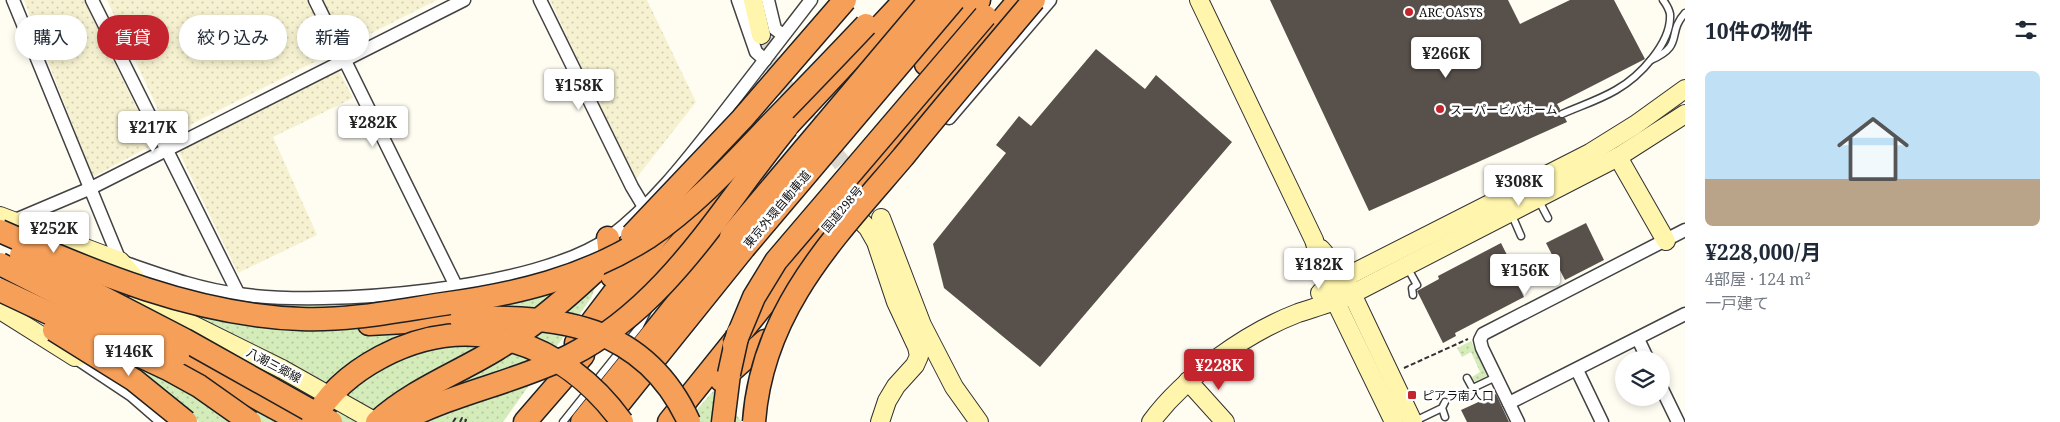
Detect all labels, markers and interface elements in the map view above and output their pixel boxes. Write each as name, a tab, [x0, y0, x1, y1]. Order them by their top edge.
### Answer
place label: ARC OASYS	[1419, 4, 1483, 21]
marker: ARC OASYS	[1403, 6, 1415, 18]
chip: 購入	[15, 15, 87, 60]
chip: 賃貸	[97, 15, 169, 60]
chip: 絞り込み	[179, 15, 287, 60]
chip: 新着	[297, 15, 369, 60]
icon: filters	[2012, 16, 2040, 44]
text: 10件の物件	[1705, 17, 1813, 45]
pin: ¥266K	[1411, 36, 1481, 79]
text: ¥266K	[1422, 42, 1470, 64]
pin: ¥158K	[544, 68, 614, 111]
text: ¥158K	[555, 74, 603, 96]
place label: スーパービバホーム	[1450, 101, 1558, 118]
marker: スーパービバホーム	[1434, 103, 1446, 115]
icon: home	[1828, 104, 1918, 194]
pin: ¥282K	[338, 106, 408, 148]
pin: ¥217K	[118, 110, 188, 153]
text: ¥282K	[349, 111, 397, 133]
text: ¥217K	[129, 116, 177, 138]
pin: ¥308K	[1484, 164, 1554, 207]
street label: 東京外環自動車道	[740, 167, 814, 251]
text: ¥308K	[1495, 170, 1543, 192]
street label: 国道298号	[817, 182, 867, 236]
pin: ¥252K	[19, 212, 89, 254]
text: ¥252K	[30, 217, 78, 239]
text: ¥228,000/月	[1705, 238, 1821, 266]
pin: ¥182K	[1284, 248, 1354, 290]
text: ¥182K	[1295, 253, 1343, 275]
pin: ¥156K	[1490, 254, 1560, 296]
text: ¥156K	[1501, 259, 1549, 281]
text: 4部屋 · 124 m²	[1705, 268, 1811, 290]
text: 一戸建て	[1705, 292, 1769, 314]
pin: ¥146K	[94, 334, 164, 377]
text: ¥146K	[105, 340, 153, 362]
street label: 八潮三郷線	[244, 343, 304, 387]
pin: ¥228K	[1184, 348, 1254, 391]
map controls	[1615, 351, 1670, 406]
button: layers	[1615, 351, 1670, 406]
text: ¥228K	[1195, 354, 1243, 376]
place label: ピアラ南入口	[1422, 387, 1494, 404]
marker: ピアラ南入口	[1406, 389, 1418, 401]

